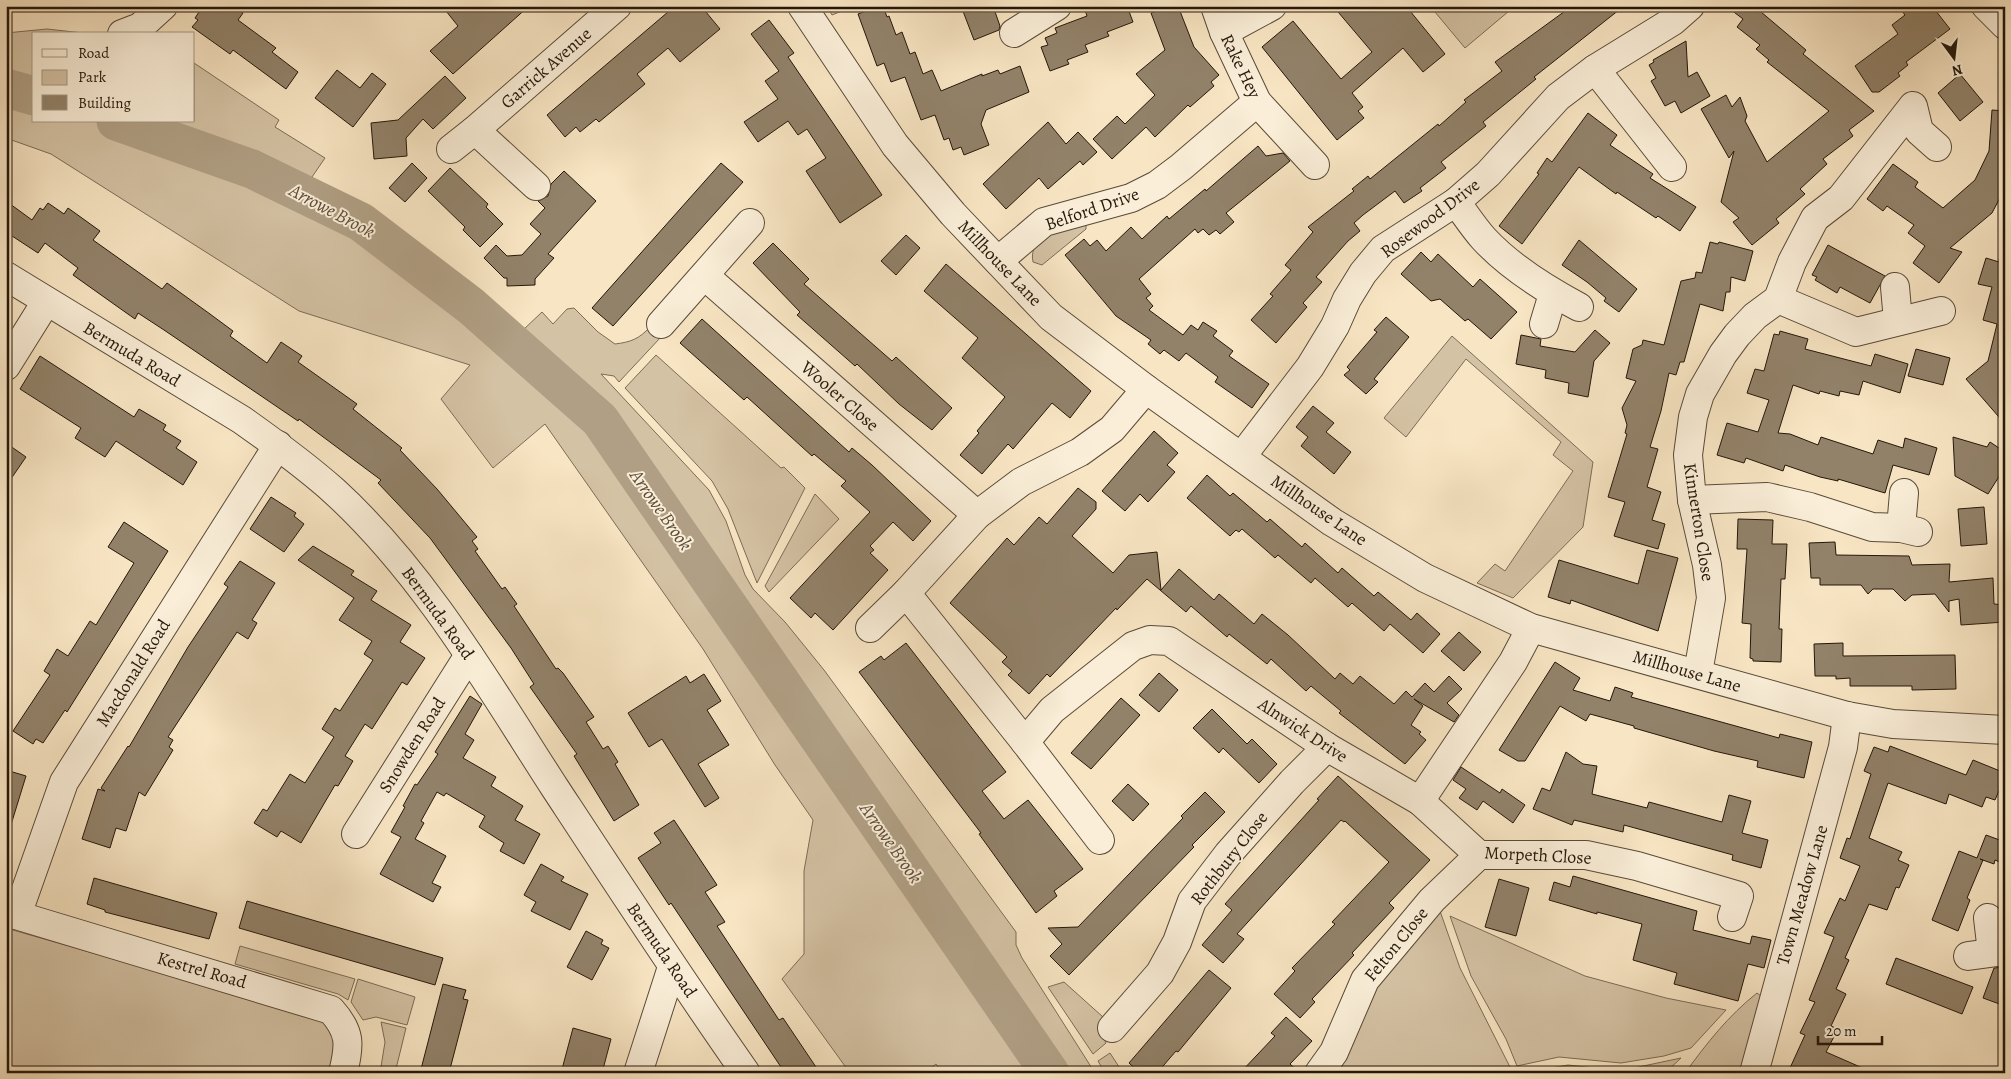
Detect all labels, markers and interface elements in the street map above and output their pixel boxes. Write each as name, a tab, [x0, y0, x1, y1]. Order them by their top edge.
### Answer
street label: Garrick Avenue	[496, 22, 596, 114]
street label: Rake Hey	[1215, 30, 1267, 103]
legend	[32, 32, 195, 122]
north arrow	[1928, 32, 1978, 82]
text: Road	[78, 43, 110, 63]
text: N	[1950, 60, 1965, 81]
text: Park	[78, 67, 107, 87]
text: Building	[78, 93, 131, 113]
street label: Rosewood Drive	[1375, 173, 1485, 263]
water label: Arrowe Brook	[284, 177, 379, 244]
street label: Belford Drive	[1042, 182, 1142, 236]
street label: Millhouse Lane	[953, 215, 1047, 311]
street label: Bermuda Road	[79, 316, 185, 393]
street label: Wooler Close	[795, 355, 884, 437]
street label: Kinnerton Close	[1678, 461, 1720, 583]
water label: Arrowe Brook	[623, 463, 698, 556]
street label: Millhouse Lane	[1266, 469, 1372, 551]
street label: Bermuda Road	[396, 562, 480, 665]
street label: Macdonald Road	[90, 614, 176, 731]
street label: Millhouse Lane	[1630, 644, 1744, 698]
street label: Snowden Road	[373, 692, 451, 798]
street label: Alnwick Drive	[1253, 692, 1352, 768]
water label: Arrowe Brook	[853, 796, 928, 889]
street label: Rothbury Close	[1185, 806, 1273, 910]
street label: Town Meadow Lane	[1770, 822, 1834, 968]
street label: Morpeth Close	[1484, 840, 1592, 870]
street label: Bermuda Road	[621, 898, 703, 1002]
street label: Felton Close	[1359, 902, 1433, 986]
street label: Kestrel Road	[154, 946, 250, 994]
scale bar	[1818, 1014, 1882, 1046]
text: 20 m	[1826, 1021, 1857, 1041]

